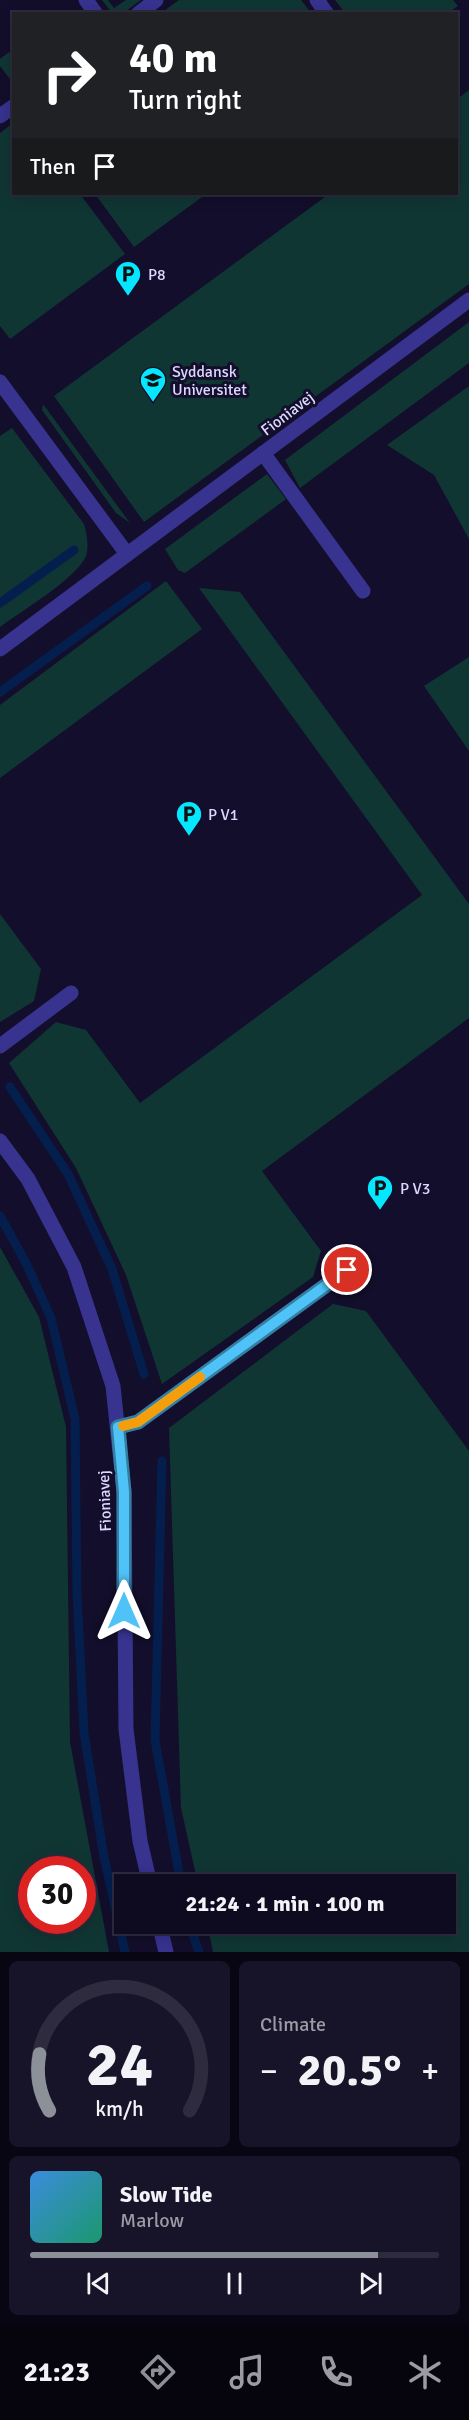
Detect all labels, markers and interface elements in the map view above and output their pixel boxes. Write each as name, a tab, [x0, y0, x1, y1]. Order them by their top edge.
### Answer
text: 40 m	[129, 33, 218, 84]
icon: right	[30, 36, 108, 114]
text: Turn right	[129, 84, 242, 117]
icon: arrive	[88, 150, 121, 183]
text: Then	[30, 153, 76, 180]
parking icon: P8	[113, 259, 143, 297]
place label: P8	[148, 265, 166, 285]
place label: Syddansk Universitet	[172, 362, 247, 400]
school or university icon: Syddansk Universitet	[138, 365, 168, 403]
street label: Fioniavej	[257, 387, 318, 440]
parking icon: P V1	[174, 799, 204, 837]
place label: P V1	[208, 805, 238, 825]
parking icon: P V3	[365, 1173, 395, 1211]
place label: P V3	[400, 1179, 430, 1199]
pin	[321, 1244, 372, 1295]
icon: arrive	[330, 1253, 363, 1286]
street label: Fioniavej	[94, 1470, 116, 1532]
position arrow	[92, 1579, 156, 1643]
speed limit sign: 30	[18, 1856, 96, 1934]
text: 21:24 · 1 min · 100 m	[185, 1890, 385, 1917]
text: Climate	[260, 2012, 326, 2037]
text: 24	[86, 2026, 153, 2103]
text: 20.5°	[298, 2043, 401, 2098]
text: −	[260, 2051, 278, 2092]
text: +	[421, 2051, 439, 2092]
text: km/h	[95, 2096, 144, 2122]
text: Slow Tide	[120, 2181, 212, 2208]
text: Marlow	[120, 2208, 184, 2233]
icon: previous	[82, 2267, 115, 2300]
icon: pause	[218, 2267, 251, 2300]
icon: next	[354, 2267, 387, 2300]
icon: directions	[137, 2351, 179, 2393]
icon: music	[226, 2351, 268, 2393]
icon: phone	[315, 2351, 357, 2393]
icon: climate	[404, 2351, 446, 2393]
text: 21:23	[23, 2356, 90, 2389]

